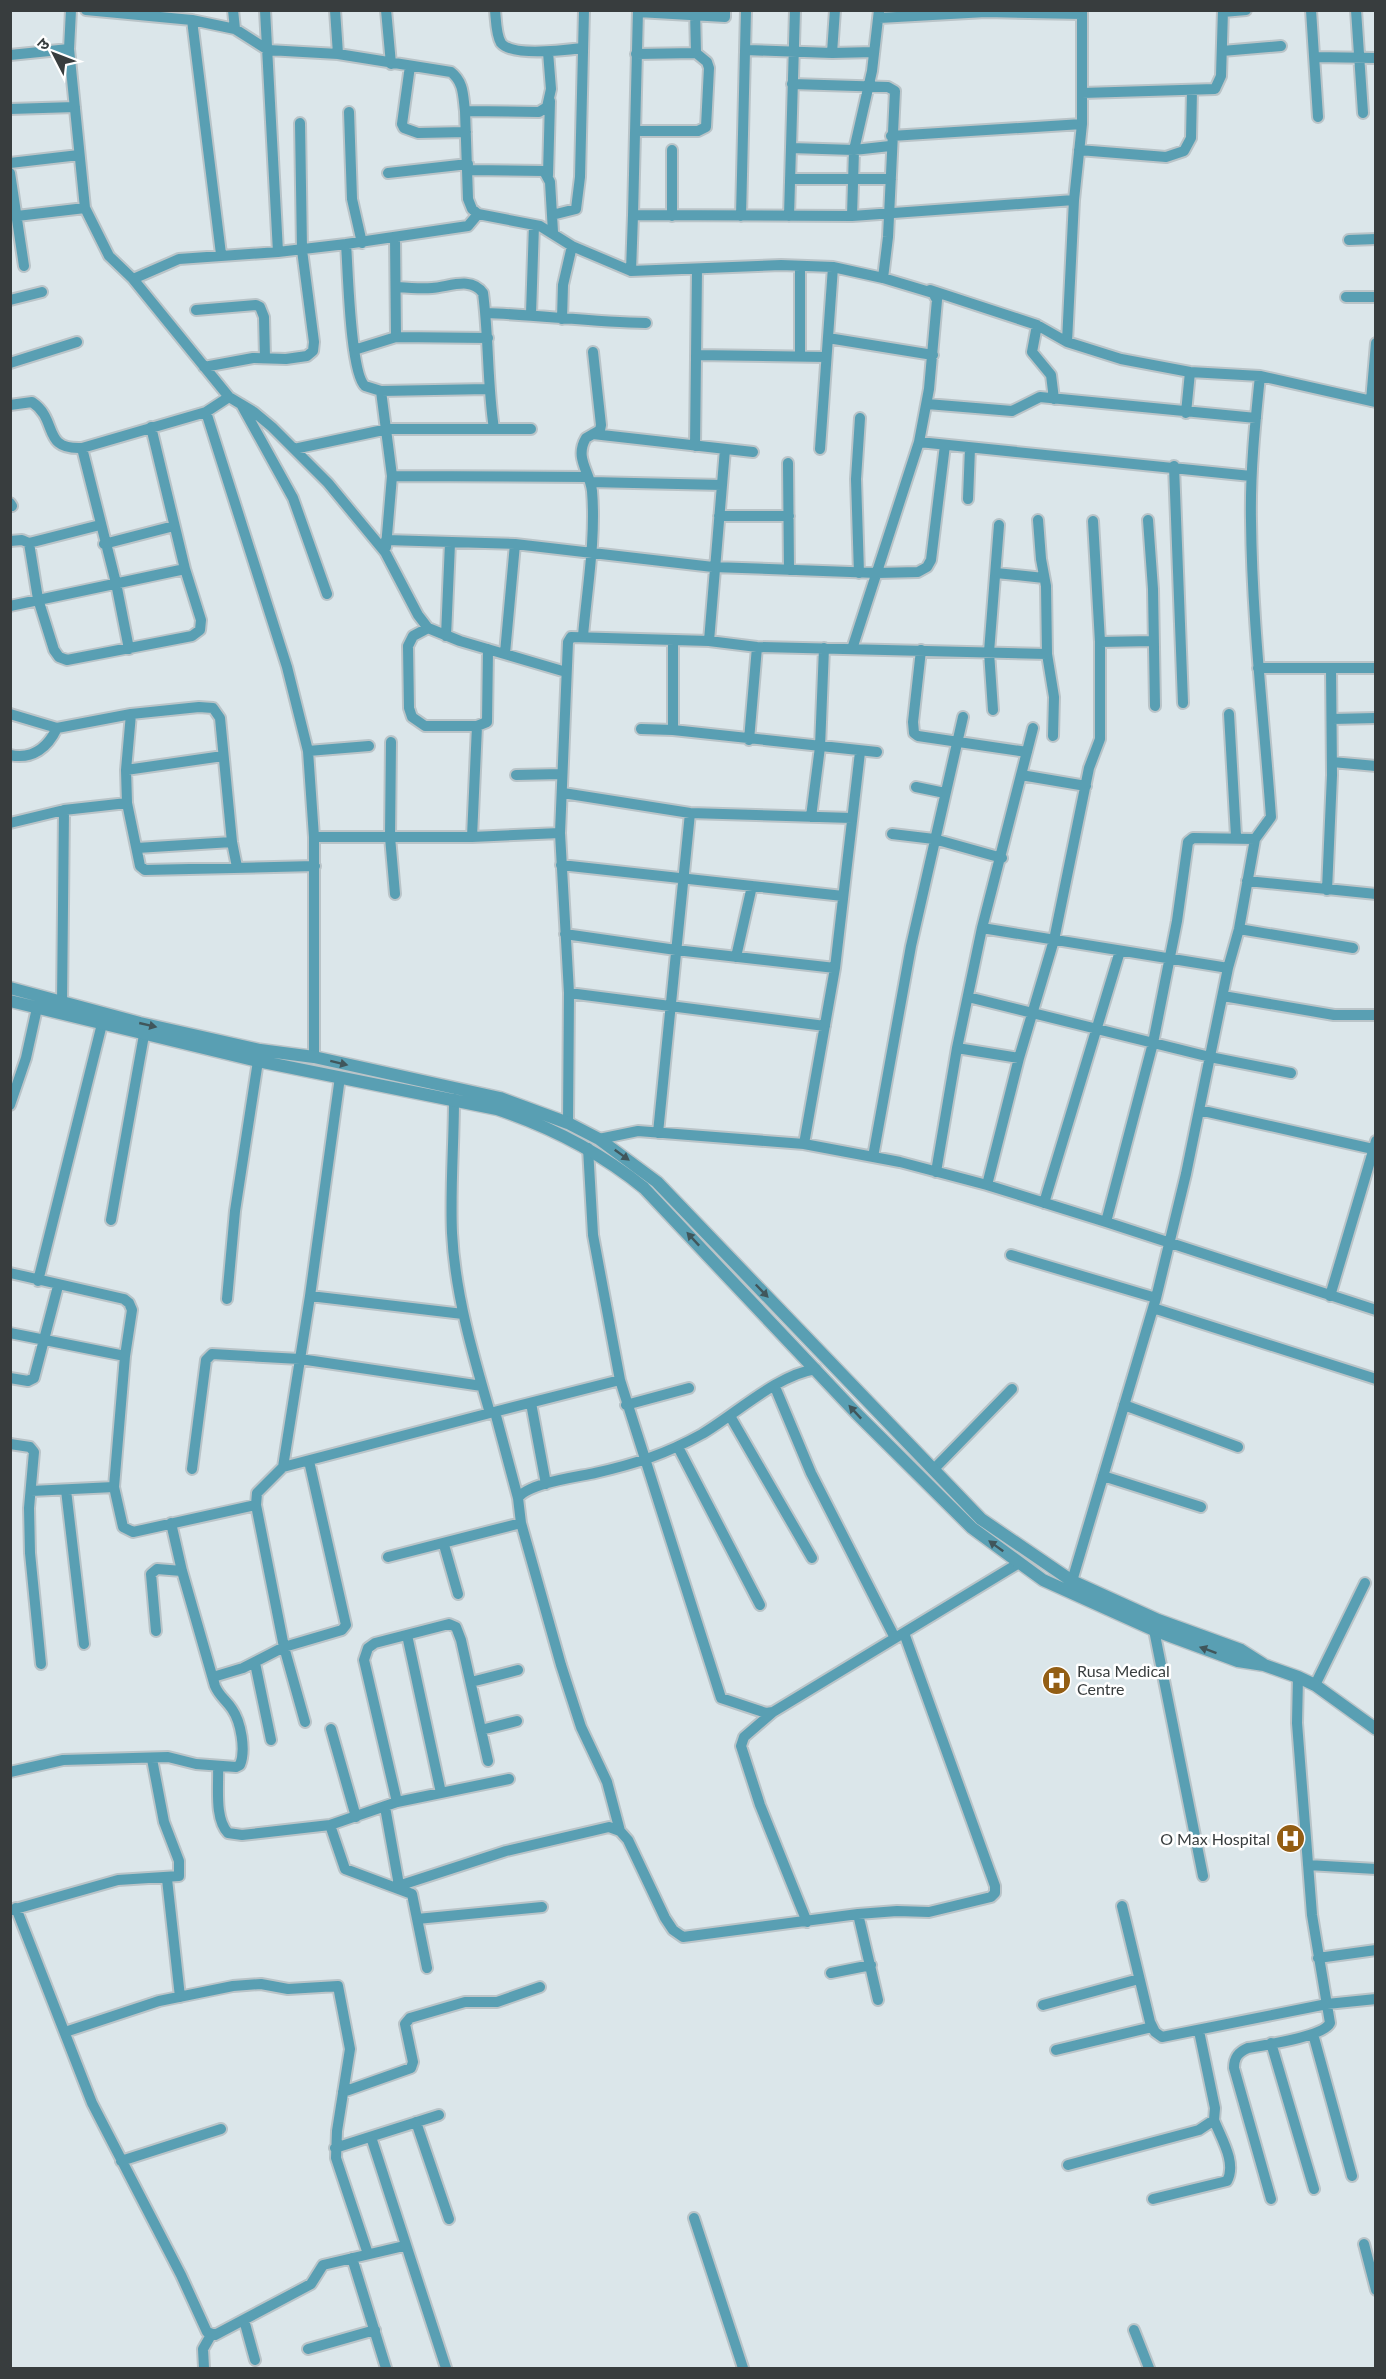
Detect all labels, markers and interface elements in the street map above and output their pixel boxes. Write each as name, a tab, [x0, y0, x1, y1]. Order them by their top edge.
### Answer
north arrow	[24, 24, 84, 84]
text: उ	[32, 33, 53, 53]
one-way arrow	[139, 1021, 158, 1030]
one-way arrow	[330, 1059, 348, 1069]
one-way arrow	[614, 1149, 629, 1161]
one-way arrow	[686, 1232, 700, 1247]
one-way arrow	[754, 1283, 768, 1297]
one-way arrow	[849, 1405, 863, 1419]
one-way arrow	[989, 1541, 1004, 1553]
one-way arrow	[1199, 1644, 1217, 1654]
place label: Rusa Medical Centre	[1077, 1661, 1170, 1698]
hospital icon: Rusa Medical Centre	[1040, 1664, 1072, 1696]
hospital icon: O Max Hospital	[1275, 1823, 1307, 1855]
place label: O Max Hospital	[1160, 1829, 1270, 1848]

